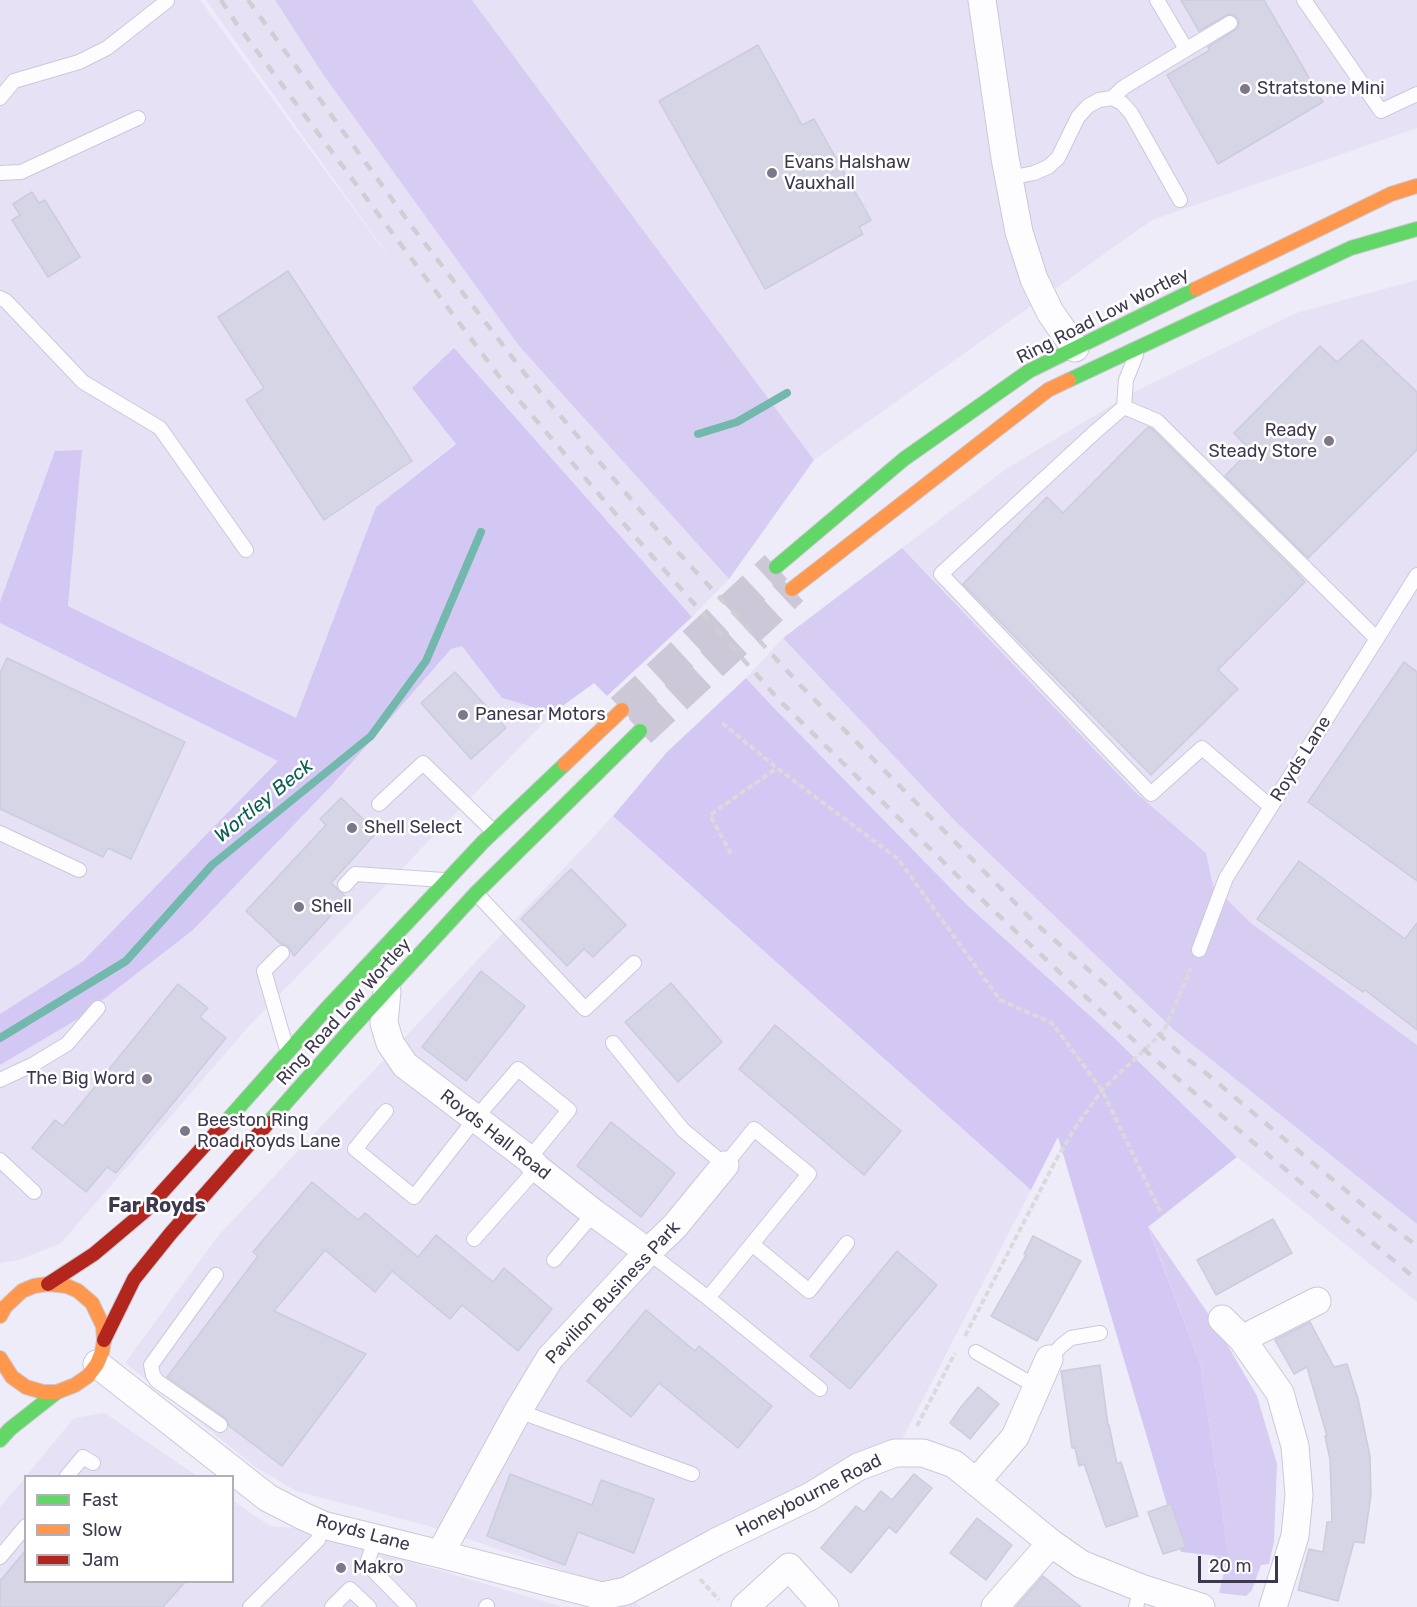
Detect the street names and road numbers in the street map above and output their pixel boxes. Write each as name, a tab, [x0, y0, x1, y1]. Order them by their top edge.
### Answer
street label: Ring Road Low Wortley	[1013, 263, 1193, 369]
street label: Royds Lane	[1266, 712, 1336, 806]
street label: Ring Road Low Wortley	[272, 934, 416, 1090]
street label: Royds Hall Road	[435, 1085, 555, 1185]
street label: Pavilion Business Park	[541, 1217, 685, 1369]
street label: Honeybourne Road	[733, 1450, 885, 1542]
street label: Royds Lane	[314, 1510, 412, 1556]

